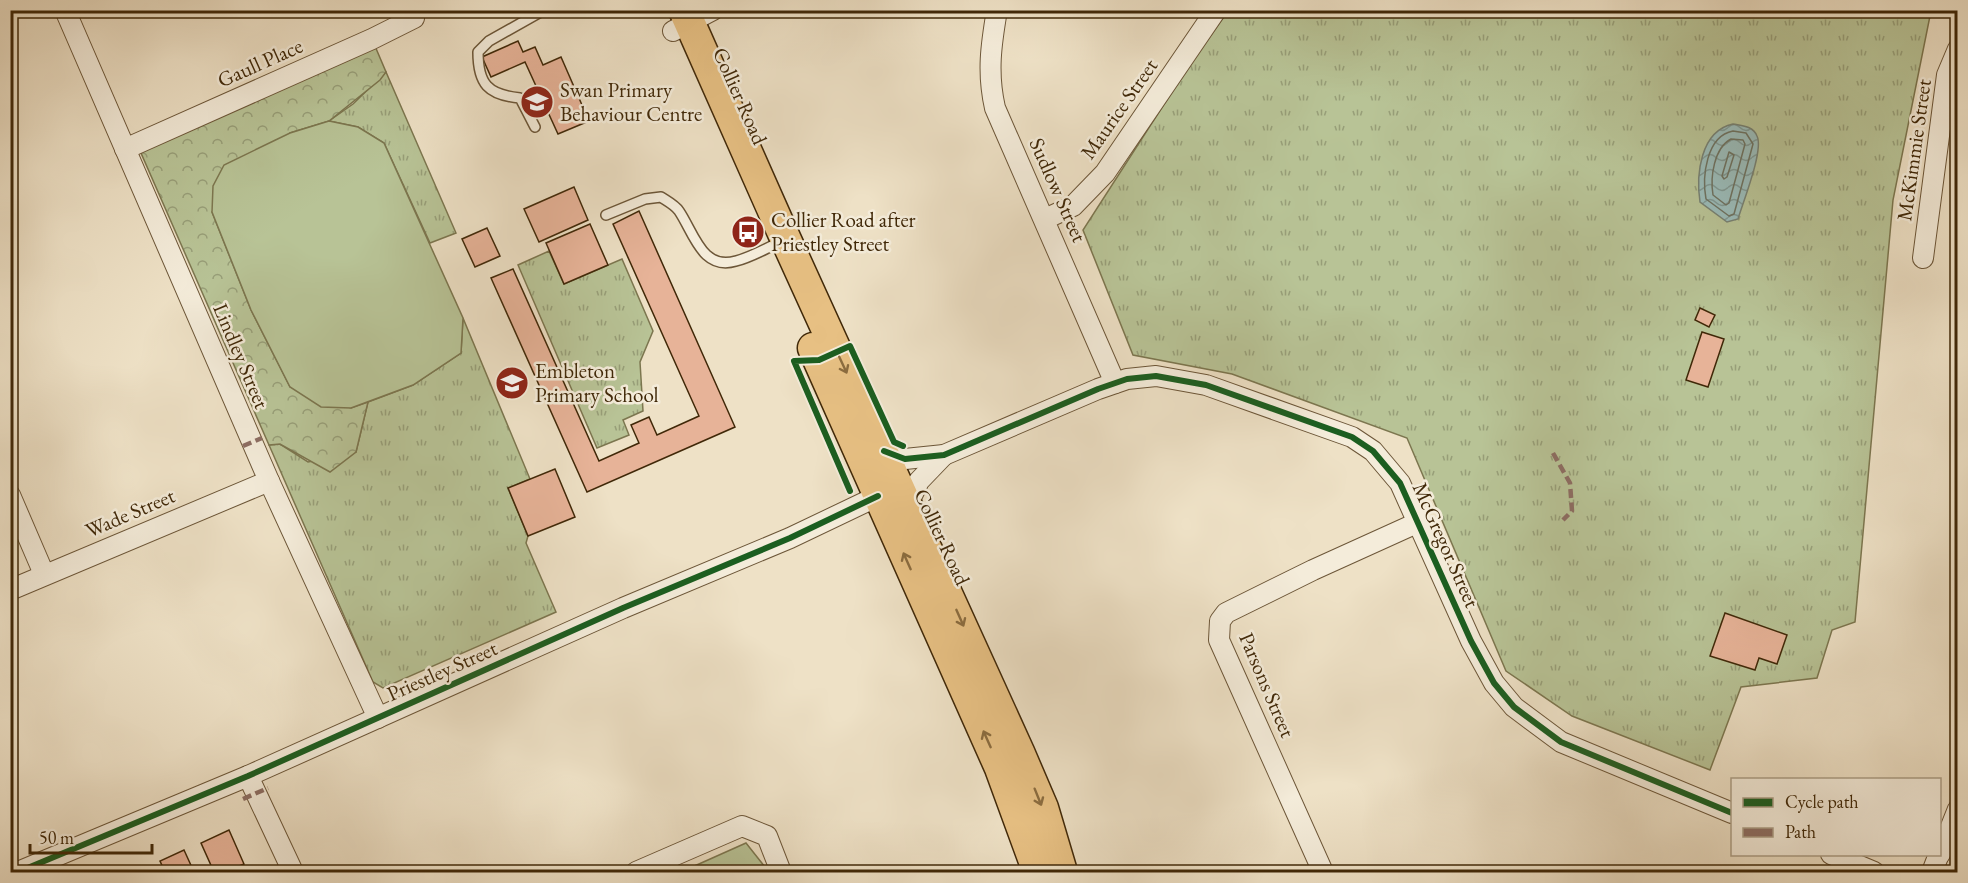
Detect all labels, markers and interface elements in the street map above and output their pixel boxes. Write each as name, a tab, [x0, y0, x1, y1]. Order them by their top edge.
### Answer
street label: Gaull Place	[213, 32, 307, 93]
street label: Collier Road	[707, 43, 774, 149]
street label: Maurice Street	[1074, 53, 1163, 164]
place label: Swan Primary Behaviour Centre	[560, 76, 702, 127]
street label: McKimmie Street	[1890, 77, 1937, 223]
school or university icon: Swan Primary Behaviour Centre	[519, 84, 555, 120]
street label: Sudlow Street	[1023, 133, 1094, 246]
place label: Collier Road after Priestley Street	[771, 206, 916, 257]
bus stop icon: Collier Road after Priestley Street	[730, 214, 766, 250]
street label: Lindley Street	[207, 299, 276, 413]
one-way arrow	[837, 355, 849, 373]
place label: Embleton Primary School	[535, 357, 659, 408]
school or university icon: Embleton Primary School	[494, 365, 530, 401]
street label: McGregor Street	[1407, 478, 1486, 612]
street label: Wade Street	[81, 481, 179, 543]
street label: Collier Road	[908, 484, 977, 590]
one-way arrow	[901, 553, 913, 571]
one-way arrow	[955, 608, 966, 626]
street label: Parsons Street	[1233, 628, 1302, 742]
street label: Priestley Street	[382, 634, 502, 707]
one-way arrow	[981, 731, 993, 749]
legend	[1731, 778, 1941, 856]
one-way arrow	[1033, 787, 1044, 805]
text: Cycle path	[1785, 790, 1859, 813]
scale bar	[30, 817, 152, 855]
text: Path	[1785, 820, 1816, 843]
text: 50 m	[39, 826, 74, 849]

